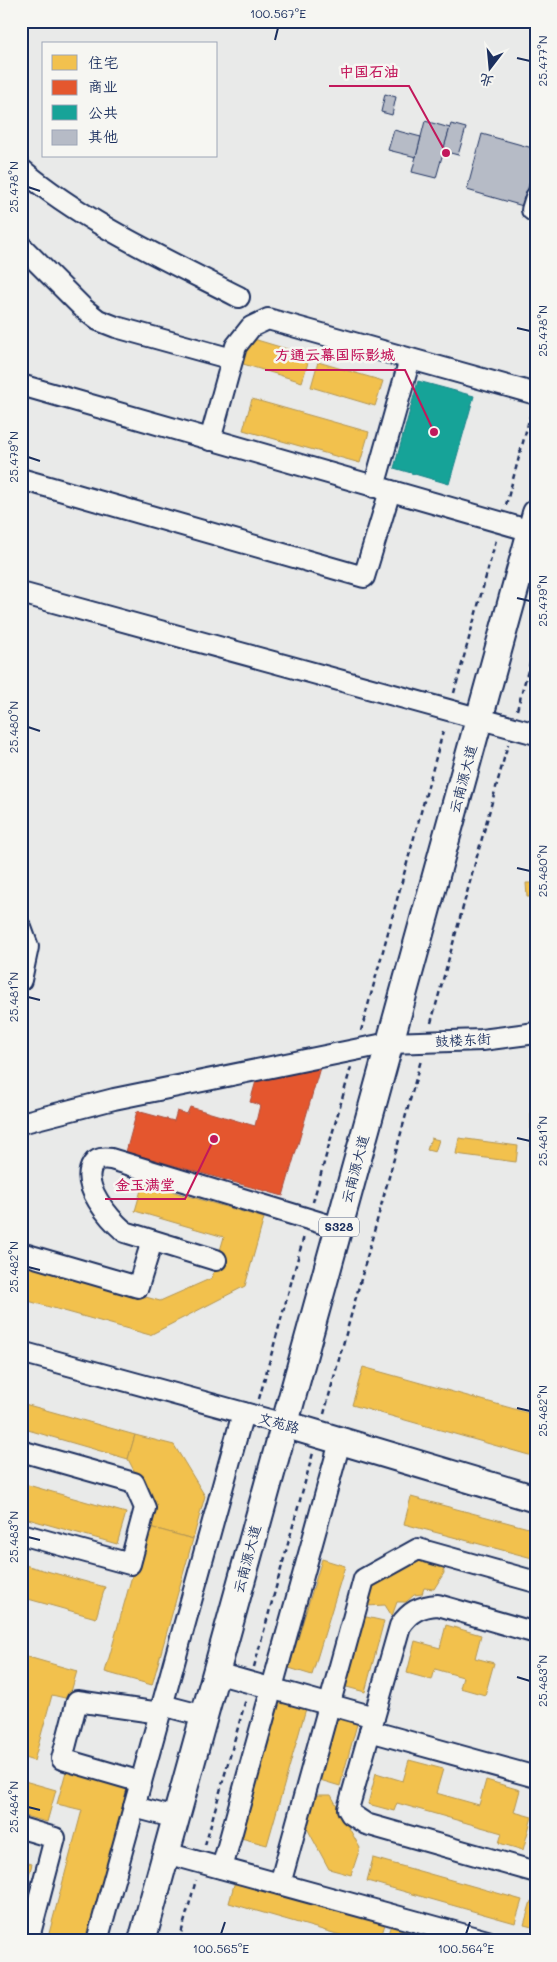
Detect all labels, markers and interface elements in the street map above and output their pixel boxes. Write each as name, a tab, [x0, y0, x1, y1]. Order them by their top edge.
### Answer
text: 100.567°E	[250, 5, 306, 21]
text: 25.477°N	[534, 35, 550, 87]
legend	[42, 42, 218, 158]
north arrow	[464, 42, 514, 92]
text: 住宅	[88, 52, 118, 72]
callout: 中国石油	[329, 56, 409, 86]
text: 中国石油	[339, 61, 399, 81]
text: 北	[477, 70, 496, 92]
text: 商业	[88, 76, 118, 96]
text: 公共	[88, 102, 118, 122]
text: 其他	[88, 126, 118, 146]
text: 25.478°N	[5, 161, 21, 213]
text: 25.478°N	[534, 305, 550, 357]
callout: 方通云幕国际影城	[265, 340, 405, 370]
text: 方通云幕国际影城	[275, 344, 395, 364]
text: 25.479°N	[5, 431, 21, 483]
text: 25.479°N	[534, 575, 550, 627]
text: 25.480°N	[5, 701, 21, 753]
street label: 云南源大道	[444, 743, 481, 815]
text: 25.480°N	[534, 845, 550, 897]
text: 25.481°N	[5, 972, 21, 1022]
street label: 鼓楼东街	[435, 1029, 491, 1050]
text: 25.481°N	[534, 1116, 550, 1166]
street label: 云南源大道	[336, 1133, 373, 1205]
callout: 金玉满堂	[105, 1169, 185, 1199]
text: 金玉满堂	[115, 1174, 175, 1194]
road number: S328	[319, 1218, 359, 1236]
text: 25.482°N	[5, 1241, 21, 1293]
text: 25.482°N	[534, 1385, 550, 1437]
street label: 文苑路	[256, 1408, 302, 1437]
text: 25.483°N	[5, 1511, 21, 1563]
street label: 云南源大道	[228, 1523, 265, 1595]
text: 25.483°N	[534, 1655, 550, 1707]
text: 25.484°N	[5, 1781, 21, 1833]
text: 100.565°E	[193, 1940, 249, 1956]
text: 100.564°E	[438, 1940, 494, 1956]

